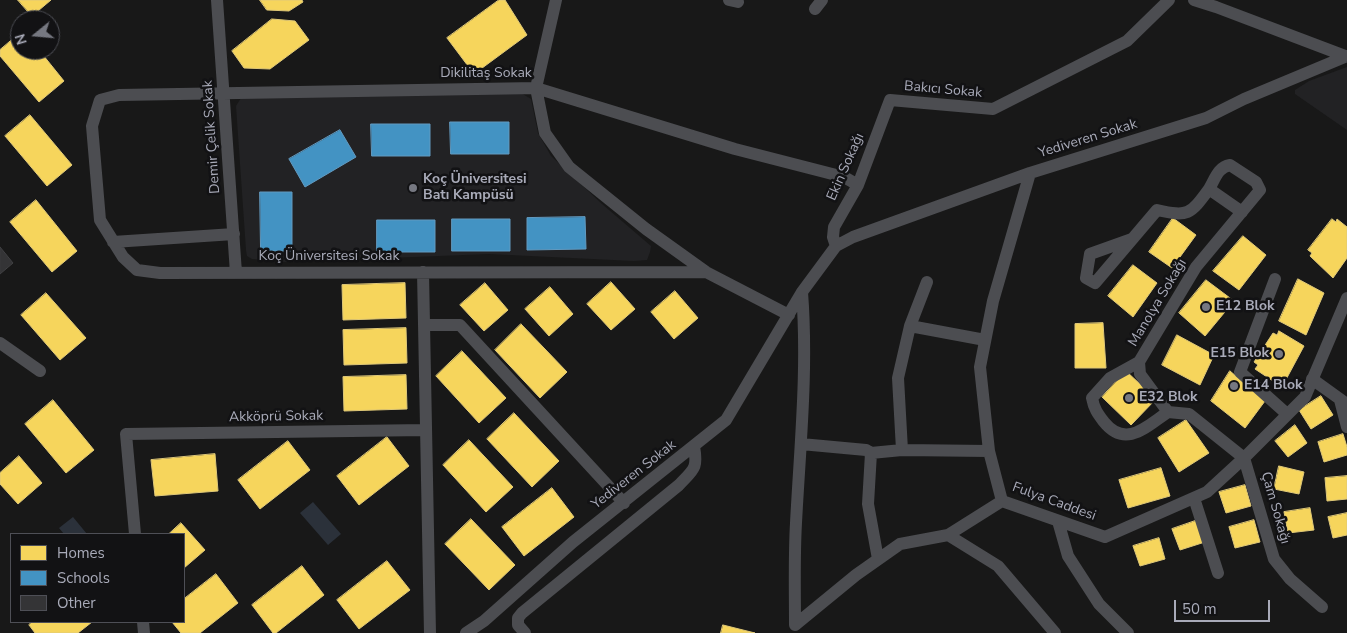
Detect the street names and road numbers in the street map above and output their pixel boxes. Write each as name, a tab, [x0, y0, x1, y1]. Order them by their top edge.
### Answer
street label: Dikilitaş Sokak	[440, 66, 532, 82]
street label: Bakıcı Sokak	[903, 78, 983, 102]
street label: Demir Çelik Sokak	[200, 80, 224, 194]
street label: Yediveren Sokak	[1037, 116, 1139, 162]
street label: Ekin Sokağı	[824, 131, 868, 203]
street label: Koç Üniversitesi Sokak	[259, 249, 399, 265]
street label: Manolya Sokağı	[1125, 256, 1191, 350]
street label: Akköprü Sokak	[229, 408, 323, 426]
street label: Yediveren Sokak	[589, 437, 679, 513]
street label: Çam Sokağı	[1257, 470, 1293, 546]
street label: Fulya Caddesi	[1010, 479, 1098, 525]

